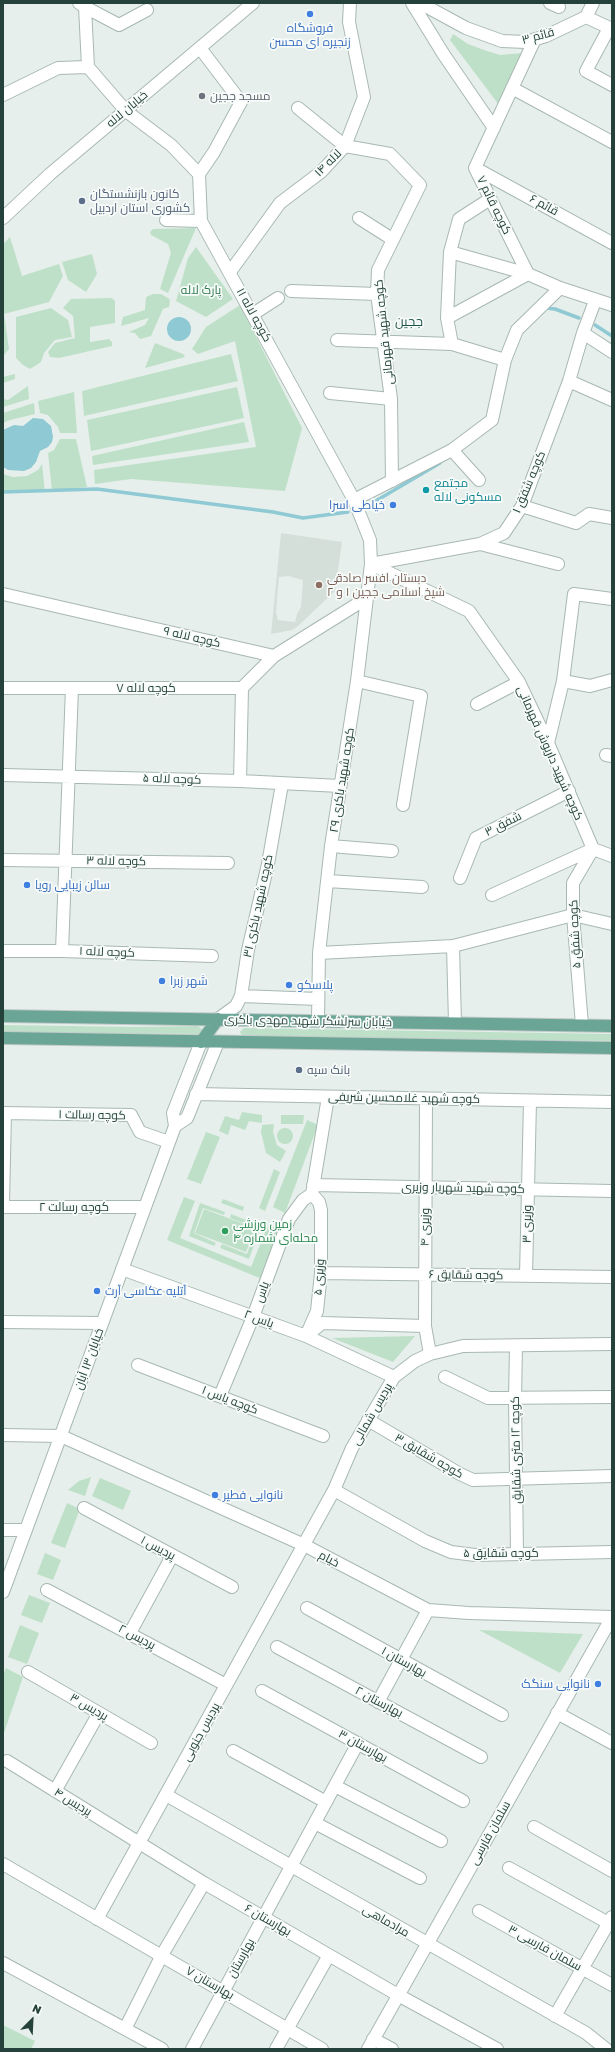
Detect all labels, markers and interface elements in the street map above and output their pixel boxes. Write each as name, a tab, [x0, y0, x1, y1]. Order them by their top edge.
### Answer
marker: فروشگاه زنجیره ای محسن	[305, 9, 315, 19]
place label: فروشگاه زنجیره ای محسن	[269, 21, 351, 49]
street label: قائم ۳	[520, 25, 556, 47]
street label: خیابان لاله	[103, 88, 151, 130]
place label: مسجد ججین	[210, 89, 270, 103]
marker: مسجد ججین	[197, 91, 207, 101]
street label: لاله ۱۴	[311, 146, 345, 180]
street label: کوچه قائم ۷	[474, 173, 514, 237]
place label: کانون بازنشستگان کشوری استان اردبیل	[90, 187, 190, 215]
street label: قائم ۶	[527, 191, 561, 219]
marker: کانون بازنشستگان کشوری استان اردبیل	[77, 196, 87, 206]
street label: کوچه شهید قهرمانی	[371, 279, 397, 385]
park label: پارک لاله	[181, 283, 221, 297]
street label: کوچه لاله ۱۱	[233, 286, 275, 344]
district label: ججین	[395, 314, 423, 330]
street label: کوچه شفق ۱	[509, 449, 549, 515]
place label: مجتمع مسکونی لاله	[434, 476, 502, 504]
marker: مجتمع مسکونی لاله	[421, 485, 431, 495]
place label: خیاطی اسرا	[329, 498, 385, 512]
marker: خیاطی اسرا	[388, 500, 398, 510]
place label: دبستان افسر صادقی شیخ اسلامی ججین ۱ و ۲	[327, 571, 445, 599]
marker: دبستان افسر صادقی شیخ اسلامی ججین ۱ و ۲	[314, 580, 324, 590]
street label: کوچه لاله ۹	[162, 623, 222, 651]
street label: کوچه لاله ۷	[116, 681, 176, 695]
street label: کوچه شهید داریوش قهرمانی	[514, 684, 586, 822]
street label: کوچه شهید باکری ۲۹	[327, 727, 357, 833]
street label: کوچه لاله ۵	[142, 771, 202, 787]
street label: شفق ۳	[482, 809, 524, 839]
street label: کوچه لاله ۳	[86, 853, 146, 869]
street label: کوچه شهید باکری ۳۱	[240, 853, 276, 959]
place label: سالن زیبایی رویا	[35, 878, 110, 892]
marker: سالن زیبایی رویا	[22, 880, 32, 890]
street label: کوچه شفق ۵	[566, 899, 584, 969]
street label: کوچه لاله ۱	[79, 944, 135, 960]
place label: شهر زبرا	[170, 974, 208, 988]
marker: شهر زبرا	[157, 976, 167, 986]
place label: پلاسکو	[297, 978, 333, 992]
marker: پلاسکو	[284, 980, 294, 990]
street label: خیابان سرلشکر شهید مهدی باکری	[224, 1012, 392, 1030]
place label: بانک سپه	[307, 1063, 350, 1077]
marker: بانک سپه	[294, 1065, 304, 1075]
street label: کوچه شهید غلامحسین شریفی	[328, 1089, 480, 1107]
street label: کوچه رسالت ۱	[58, 1107, 126, 1123]
street label: کوچه شهید شهریار وزیری	[401, 1180, 525, 1196]
street label: کوچه رسالت ۲	[39, 1200, 109, 1214]
street label: وزیری ۳	[519, 1205, 535, 1243]
street label: وزیری ۴	[417, 1208, 433, 1246]
place label: زمین ورزشی محله‌ای شماره ۴	[233, 1217, 318, 1245]
marker: زمین ورزشی محله‌ای شماره ۴	[220, 1226, 230, 1236]
street label: وزیری ۵	[311, 1258, 327, 1296]
street label: کوچه شقایق ۶	[428, 1267, 504, 1283]
street label: یاس	[252, 1280, 272, 1304]
place label: آتلیه عکاسی آرت	[105, 1284, 187, 1298]
marker: آتلیه عکاسی آرت	[92, 1286, 102, 1296]
street label: یاس ۲	[242, 1307, 276, 1331]
street label: خیابان ۱۳ آبان	[71, 1326, 107, 1392]
street label: پردیس شمالی	[348, 1380, 396, 1448]
street label: کوچه یاس ۱	[200, 1383, 260, 1417]
street label: کوچه ۱۲ متری شقایق	[508, 1396, 524, 1504]
street label: کوچه شقایق ۳	[392, 1430, 466, 1482]
place label: نانوایی فطیر	[223, 1488, 283, 1502]
marker: نانوایی فطیر	[210, 1490, 220, 1500]
street label: پردیس ۱	[138, 1533, 178, 1563]
street label: کوچه شقایق ۵	[463, 1546, 539, 1560]
street label: خیام	[316, 1548, 342, 1570]
street label: پردیس ۲	[116, 1621, 158, 1653]
street label: بهارستان ۱	[379, 1644, 429, 1680]
place label: نانوایی سنگک	[521, 1677, 590, 1691]
marker: نانوایی سنگک	[593, 1679, 603, 1689]
street label: بهارستان ۲	[353, 1683, 405, 1721]
street label: پردیس ۳	[67, 1690, 111, 1724]
street label: پردیس جنوبی	[179, 1700, 223, 1764]
street label: بهارستان ۳	[336, 1727, 390, 1765]
street label: پردیس ۴	[51, 1785, 95, 1819]
street label: سلمان فارسی	[467, 1799, 513, 1867]
street label: بهارستان ۶	[242, 1901, 294, 1939]
street label: مرادماهی	[360, 1902, 412, 1940]
street label: سلمان فارسی ۳	[506, 1922, 584, 1974]
street label: بهارستان	[224, 1936, 258, 1980]
street label: بهارستان ۷	[183, 1963, 237, 2003]
north arrow	[12, 2000, 52, 2040]
text: N	[31, 2001, 44, 2016]

